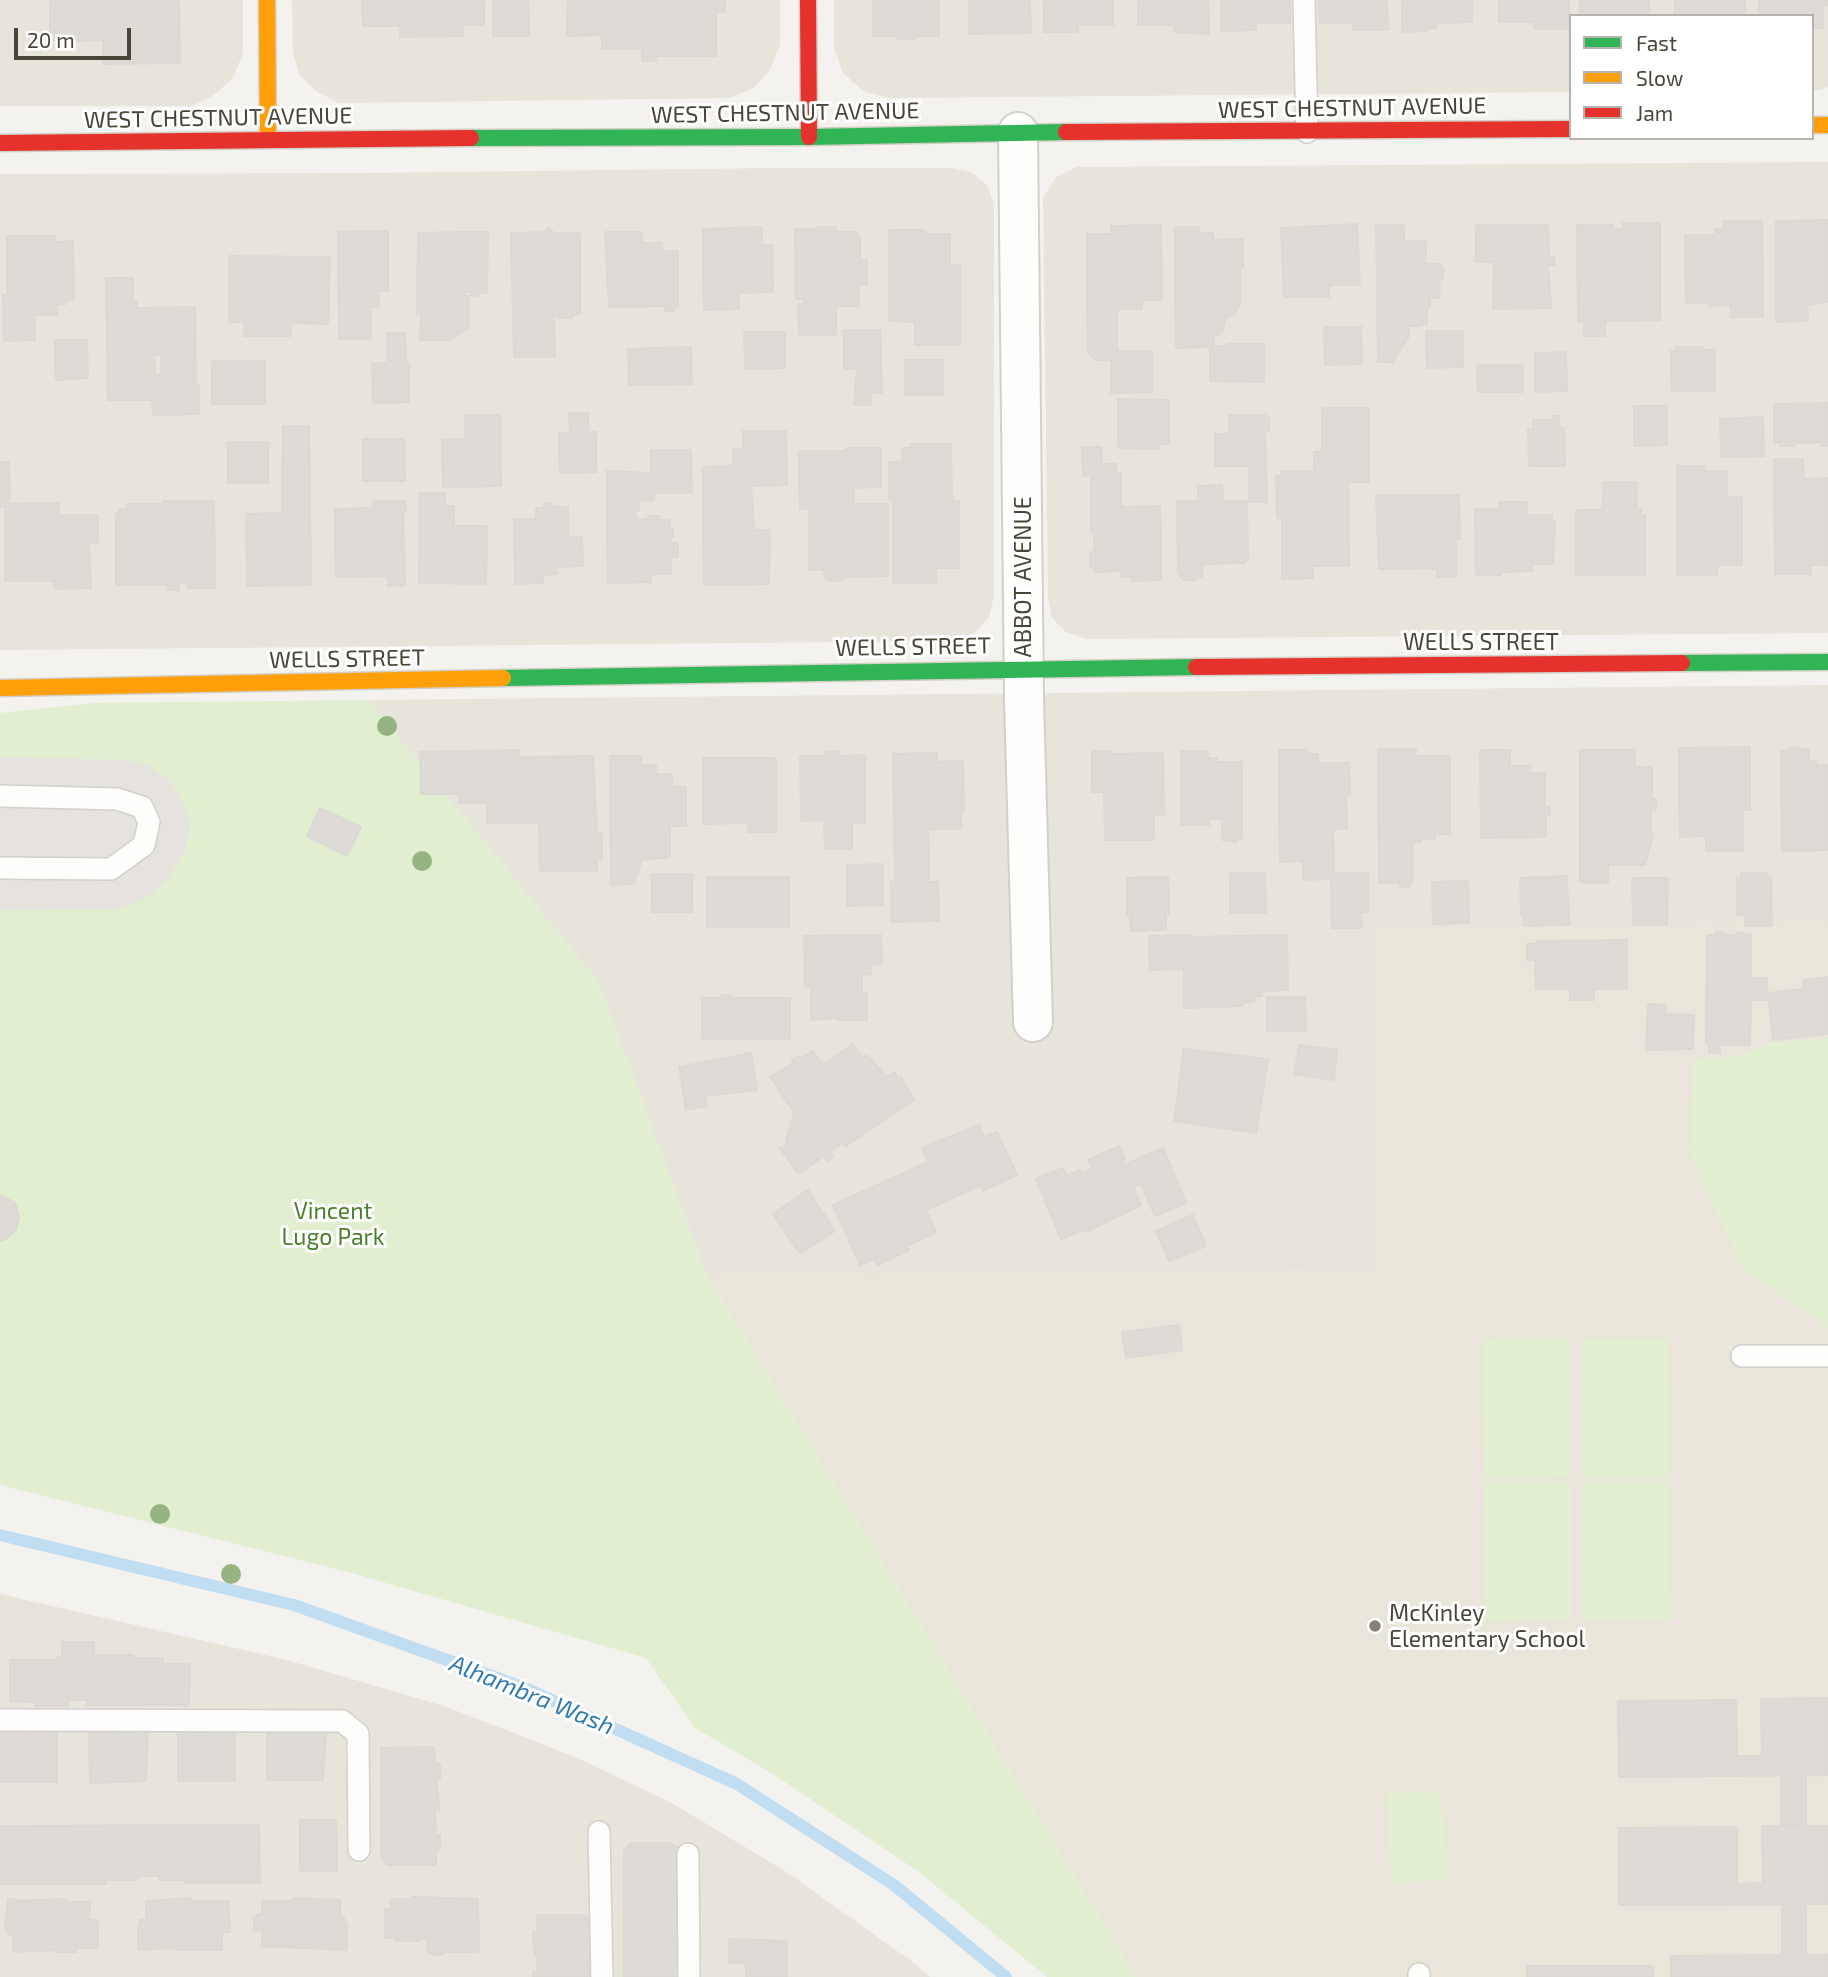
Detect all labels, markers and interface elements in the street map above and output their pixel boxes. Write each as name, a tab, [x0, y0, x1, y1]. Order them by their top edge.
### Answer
scale bar	[18, 14, 135, 58]
legend	[1569, 14, 1814, 140]
text: 20 m	[27, 27, 75, 52]
text: Fast	[1636, 30, 1677, 55]
text: Slow	[1636, 65, 1683, 90]
street label: WEST CHESTNUT AVENUE	[1218, 92, 1486, 124]
street label: WEST CHESTNUT AVENUE	[651, 97, 919, 129]
text: Jam	[1636, 100, 1673, 125]
street label: WEST CHESTNUT AVENUE	[84, 102, 352, 134]
street label: ABBOT AVENUE	[1009, 496, 1037, 658]
street label: WELLS STREET	[1403, 628, 1559, 656]
street label: WELLS STREET	[835, 632, 991, 662]
street label: WELLS STREET	[269, 644, 425, 674]
park label: Vincent Lugo Park	[282, 1197, 384, 1251]
place label: McKinley Elementary School	[1389, 1599, 1585, 1653]
marker: McKinley Elementary School	[1367, 1618, 1383, 1634]
water label: Alhambra Wash	[446, 1649, 618, 1741]

